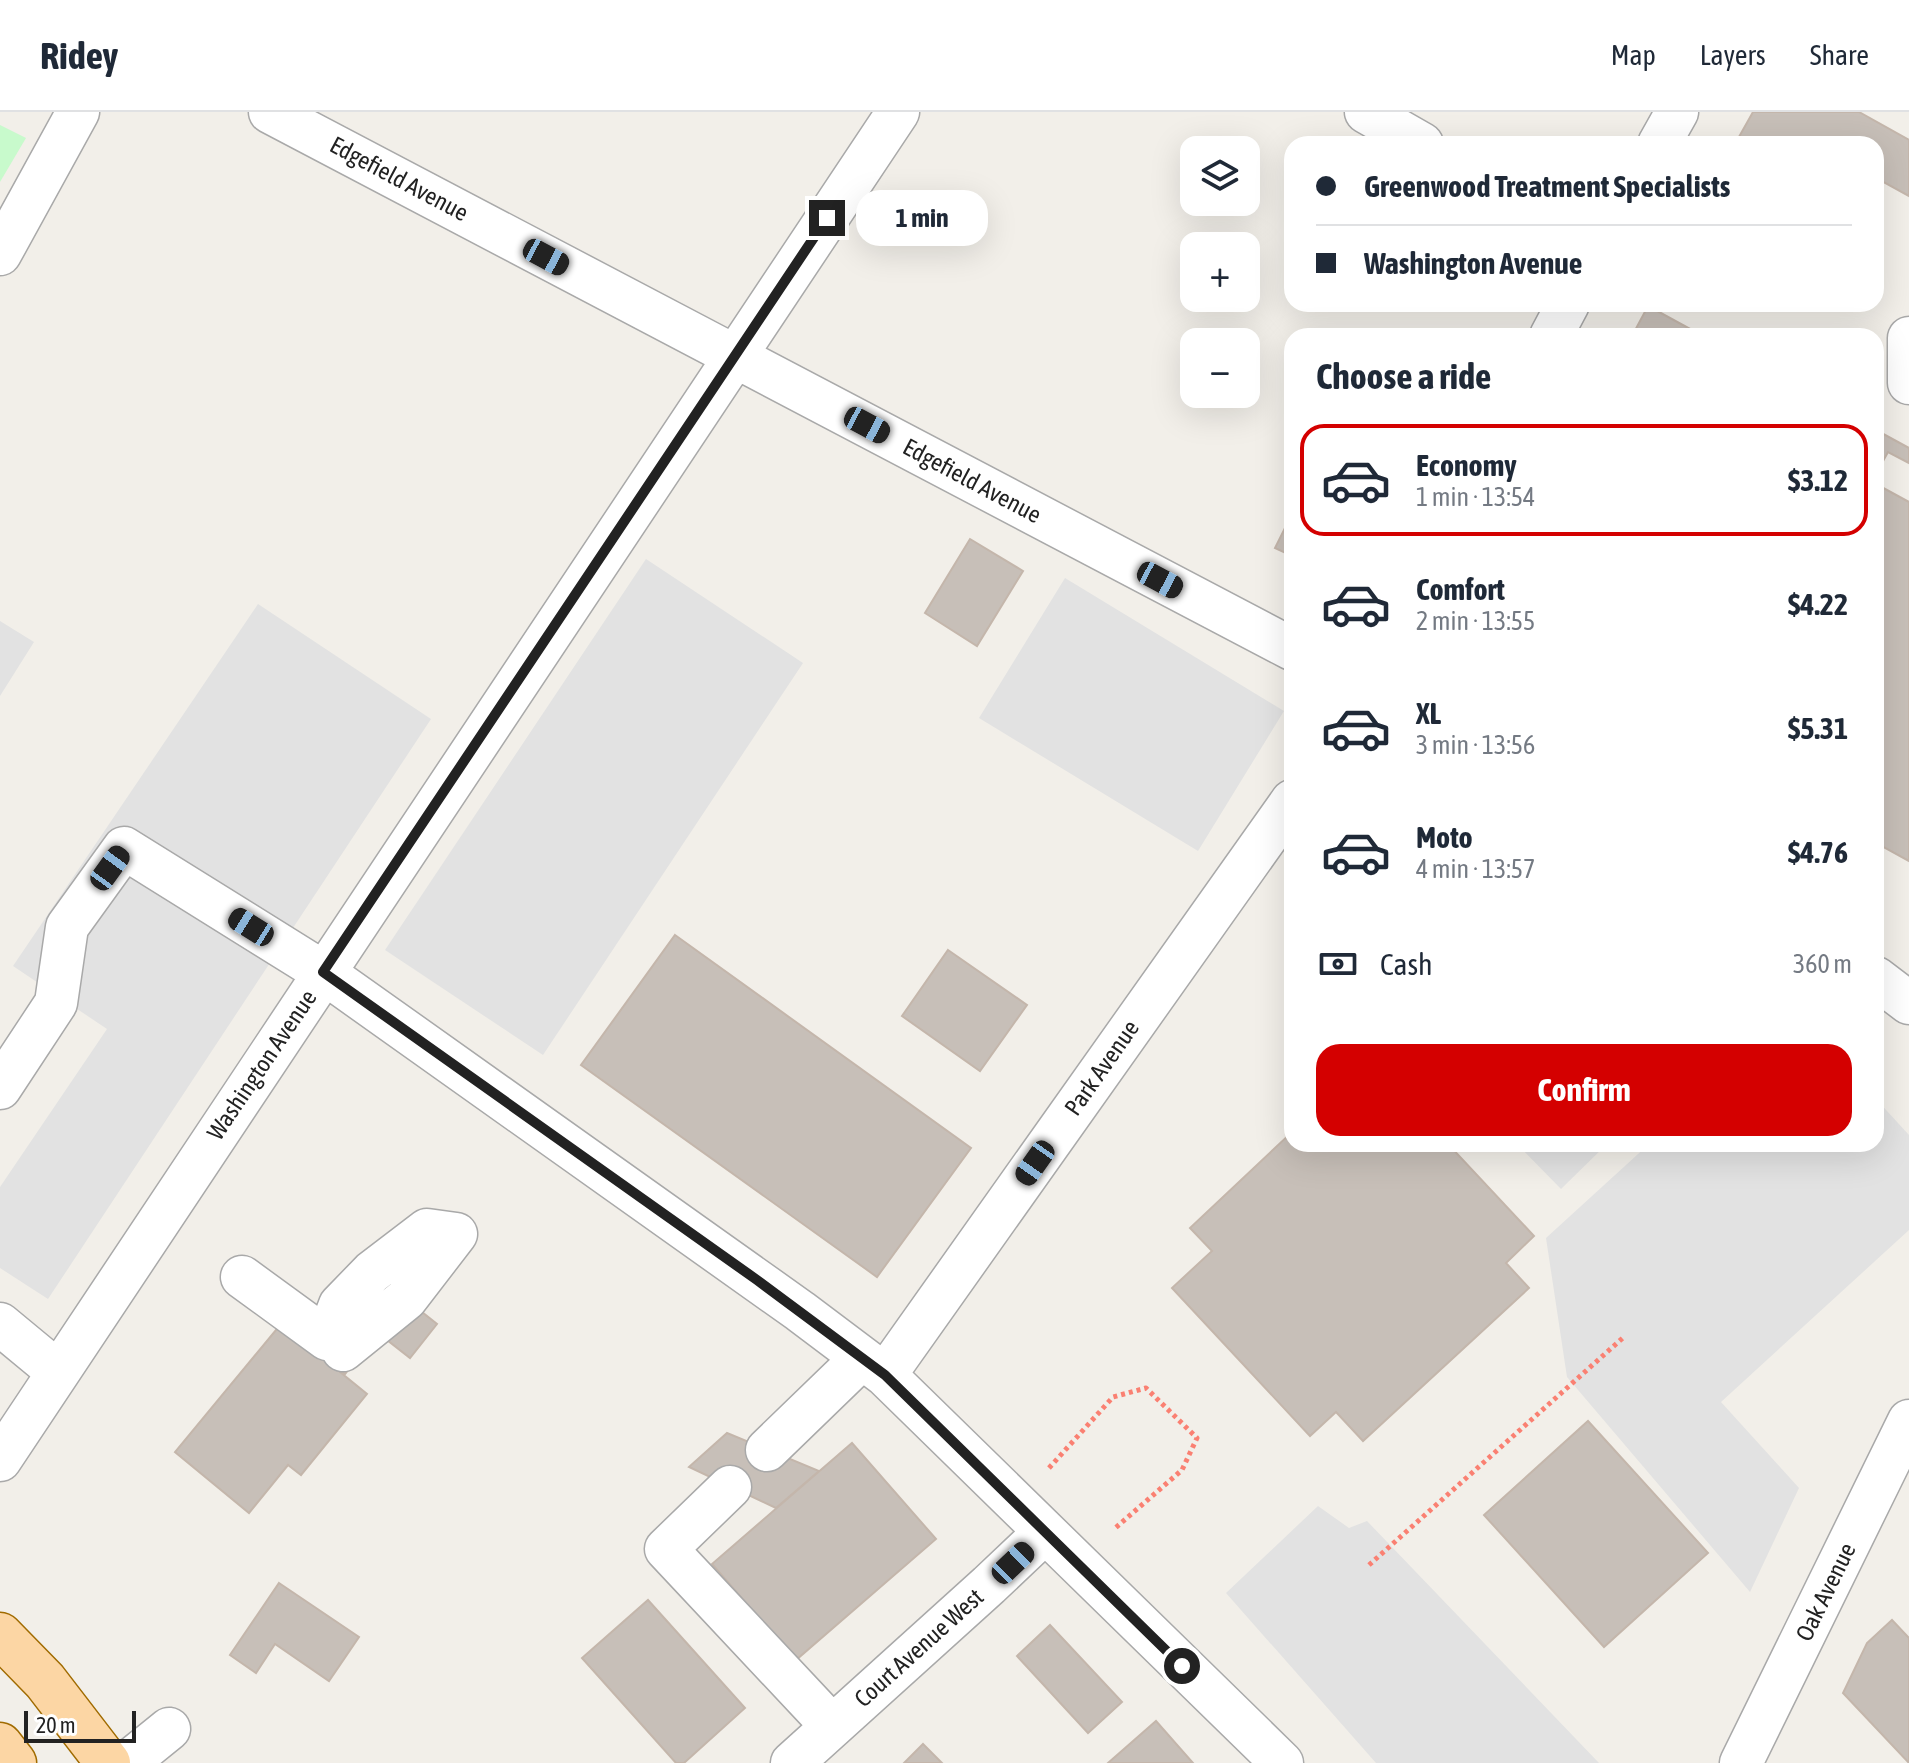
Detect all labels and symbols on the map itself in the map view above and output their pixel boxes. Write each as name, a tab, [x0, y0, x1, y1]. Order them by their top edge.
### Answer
street label: Edgefield Avenue	[326, 131, 473, 226]
callout: 1 min	[855, 190, 987, 246]
route end	[809, 200, 845, 236]
car	[519, 235, 573, 279]
car	[840, 403, 894, 447]
street label: Edgefield Avenue	[899, 433, 1046, 528]
car	[1133, 558, 1187, 602]
car	[86, 842, 134, 894]
car	[224, 904, 278, 950]
street label: Washington Avenue	[202, 985, 322, 1145]
street label: Park Avenue	[1059, 1015, 1144, 1120]
car	[1011, 1136, 1059, 1190]
car	[987, 1538, 1039, 1588]
street label: Oak Avenue	[1790, 1538, 1861, 1645]
street label: Court Avenue West	[849, 1583, 988, 1712]
route start	[1164, 1648, 1200, 1684]
scale bar	[24, 1707, 136, 1743]

